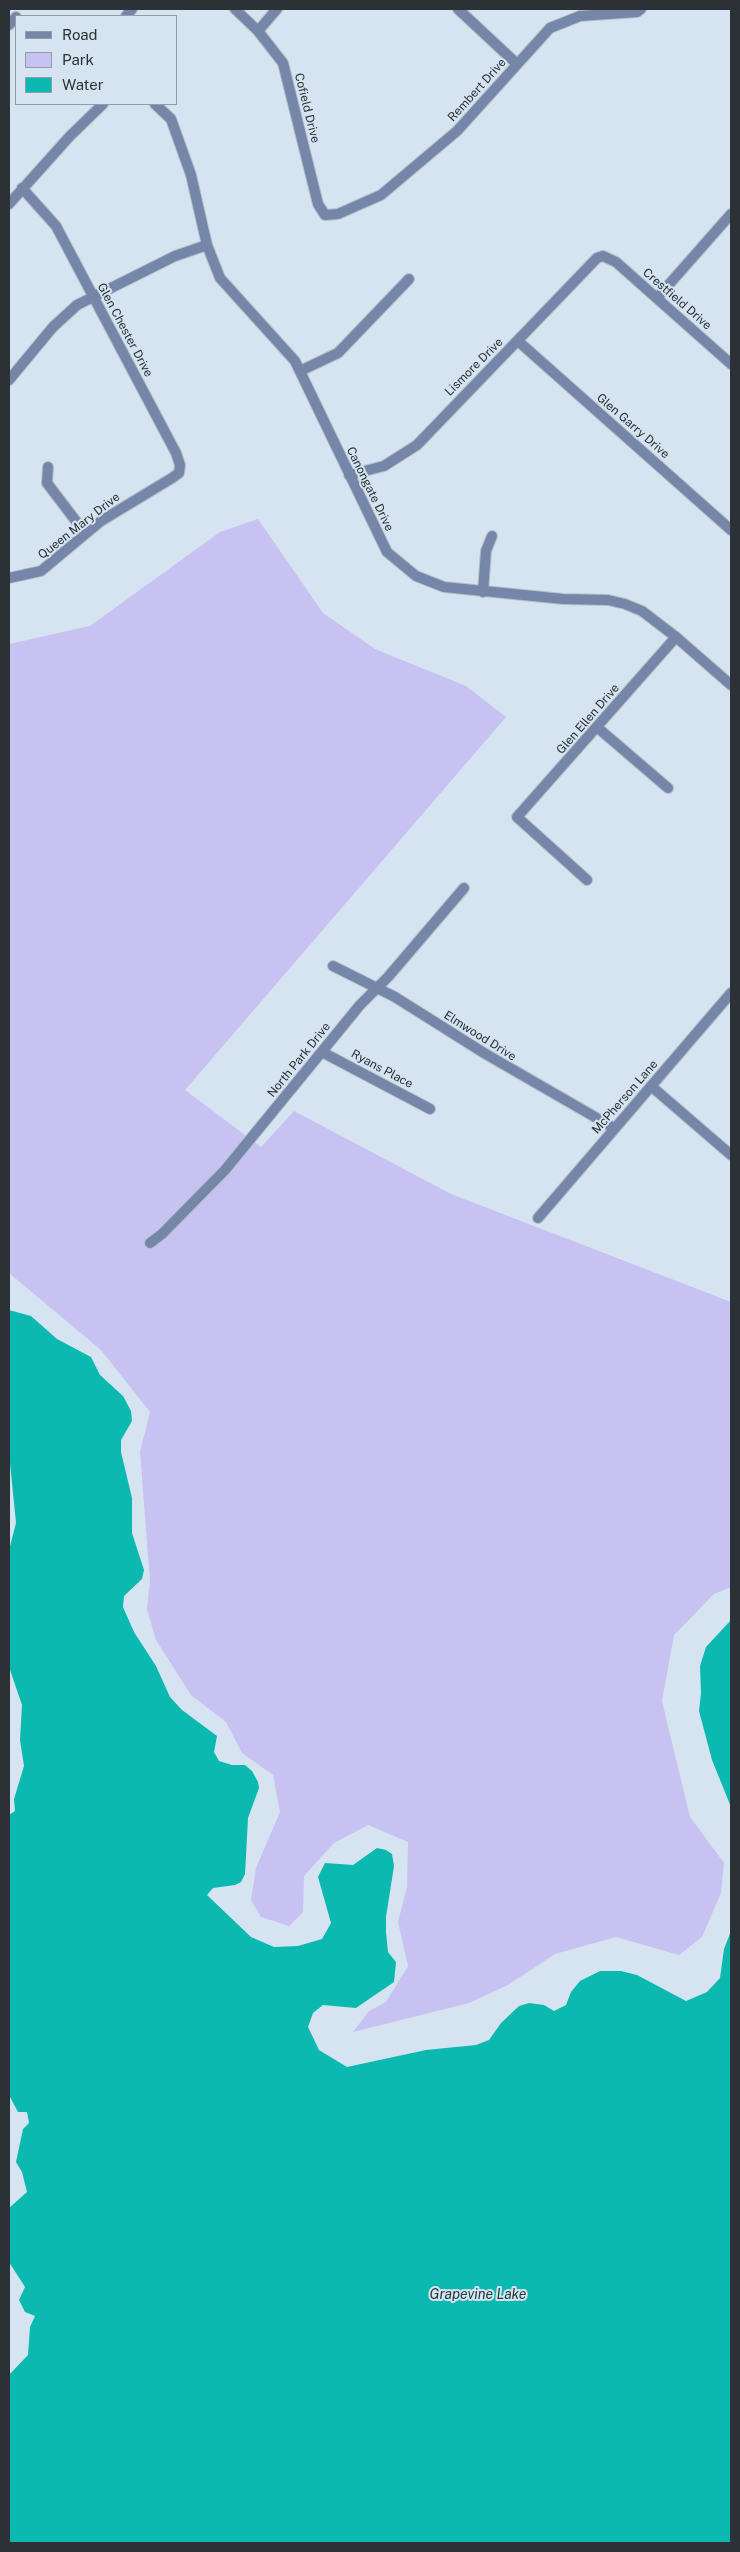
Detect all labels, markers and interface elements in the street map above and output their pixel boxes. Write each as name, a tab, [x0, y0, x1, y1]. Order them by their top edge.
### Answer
legend	[15, 15, 178, 105]
text: Road	[62, 26, 98, 43]
text: Park	[62, 51, 94, 68]
street label: Rembert Drive	[445, 56, 509, 124]
street label: Cofield Drive	[291, 72, 323, 144]
text: Water	[62, 76, 104, 93]
street label: Crestfield Drive	[640, 265, 714, 333]
street label: Glen Chester Drive	[94, 281, 156, 379]
street label: Lismore Drive	[442, 335, 506, 399]
street label: Glen Garry Drive	[594, 390, 672, 462]
street label: Canongate Drive	[343, 444, 397, 534]
street label: Queen Mary Drive	[35, 490, 123, 562]
street label: Glen Ellen Drive	[554, 681, 622, 757]
street label: Elmwood Drive	[441, 1008, 519, 1064]
street label: North Park Drive	[264, 1020, 334, 1100]
street label: Ryans Place	[349, 1047, 415, 1091]
street label: McPherson Lane	[589, 1057, 661, 1137]
water label: Grapevine Lake	[430, 2287, 526, 2303]

